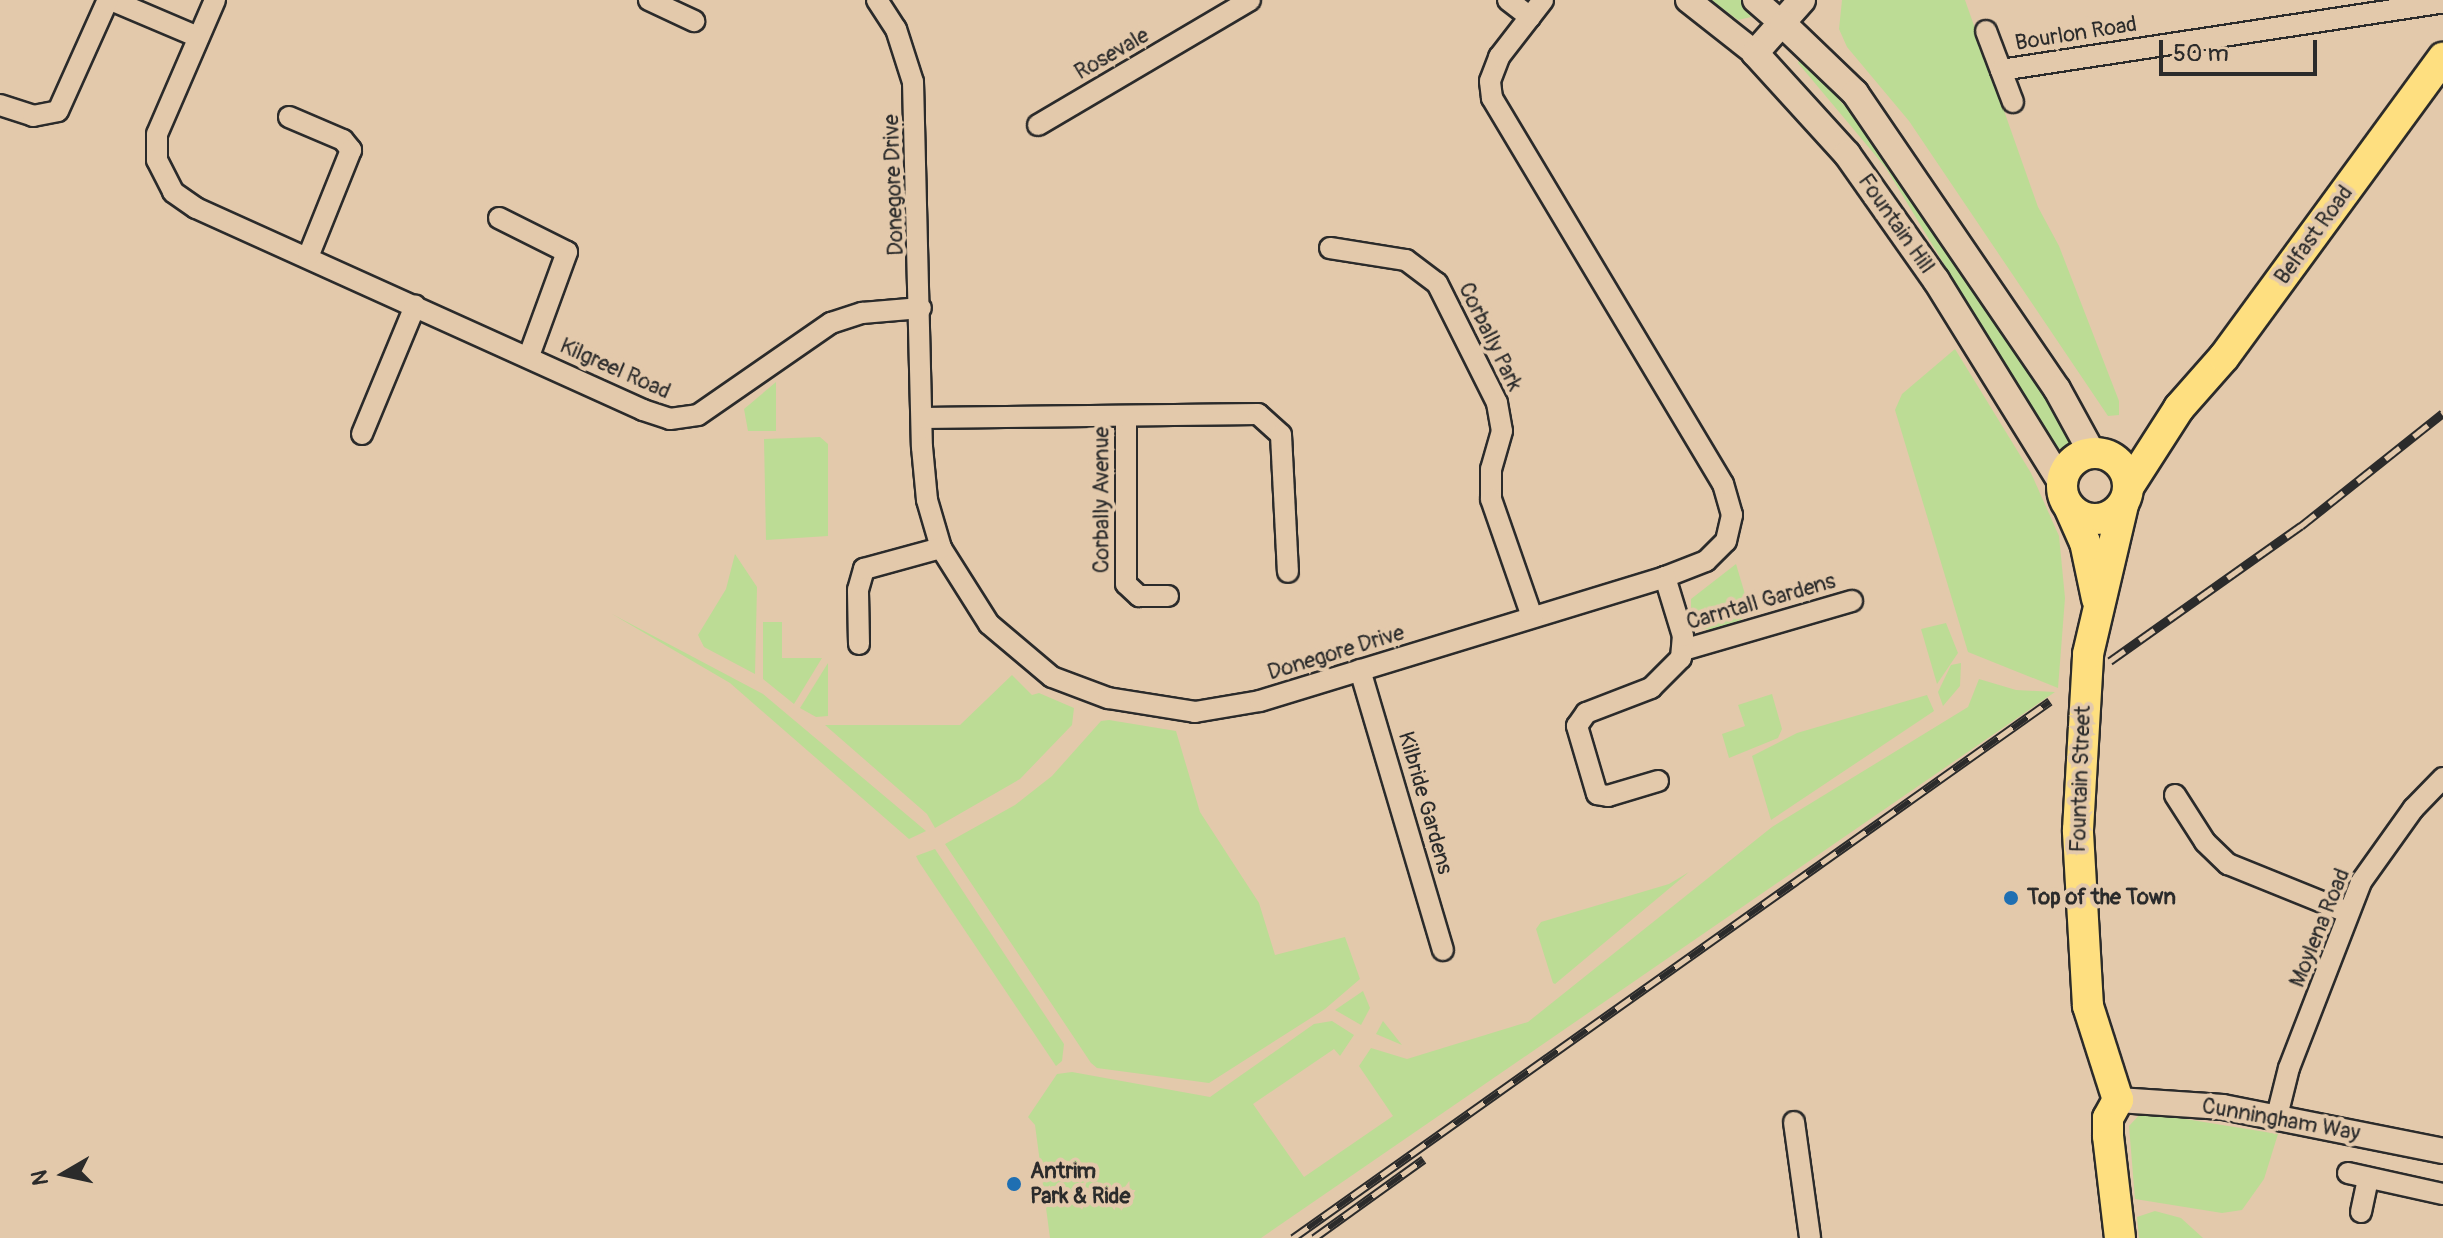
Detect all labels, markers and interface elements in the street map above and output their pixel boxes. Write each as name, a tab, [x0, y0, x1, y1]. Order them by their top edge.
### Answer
street label: Bourlon Road	[2013, 11, 2139, 57]
street label: Rosevale	[1070, 22, 1154, 86]
scale bar	[2163, 24, 2321, 74]
text: 50 m	[2173, 39, 2229, 68]
street label: Donegore Drive	[878, 114, 910, 256]
street label: Fountain Hill	[1852, 169, 1940, 279]
street label: Belfast Road	[2269, 180, 2359, 290]
street label: Corbally Park	[1452, 278, 1528, 396]
street label: Kilgreel Road	[556, 333, 674, 405]
street label: Corbally Avenue	[1089, 427, 1115, 573]
street label: Carntall Gardens	[1683, 568, 1839, 636]
street label: Donegore Drive	[1264, 620, 1408, 686]
street label: Fountain Street	[2065, 705, 2097, 853]
street label: Kilbride Gardens	[1392, 729, 1458, 877]
street label: Moylena Road	[2284, 865, 2356, 991]
place label: Top of the Town	[2027, 885, 2176, 911]
marker: Top of the Town	[2002, 889, 2020, 907]
street label: Cunningham Way	[2200, 1093, 2362, 1147]
north arrow	[24, 1134, 104, 1214]
place label: Antrim Park & Ride	[1030, 1158, 1130, 1210]
text: N	[25, 1168, 55, 1187]
marker: Antrim Park & Ride	[1005, 1175, 1023, 1193]

